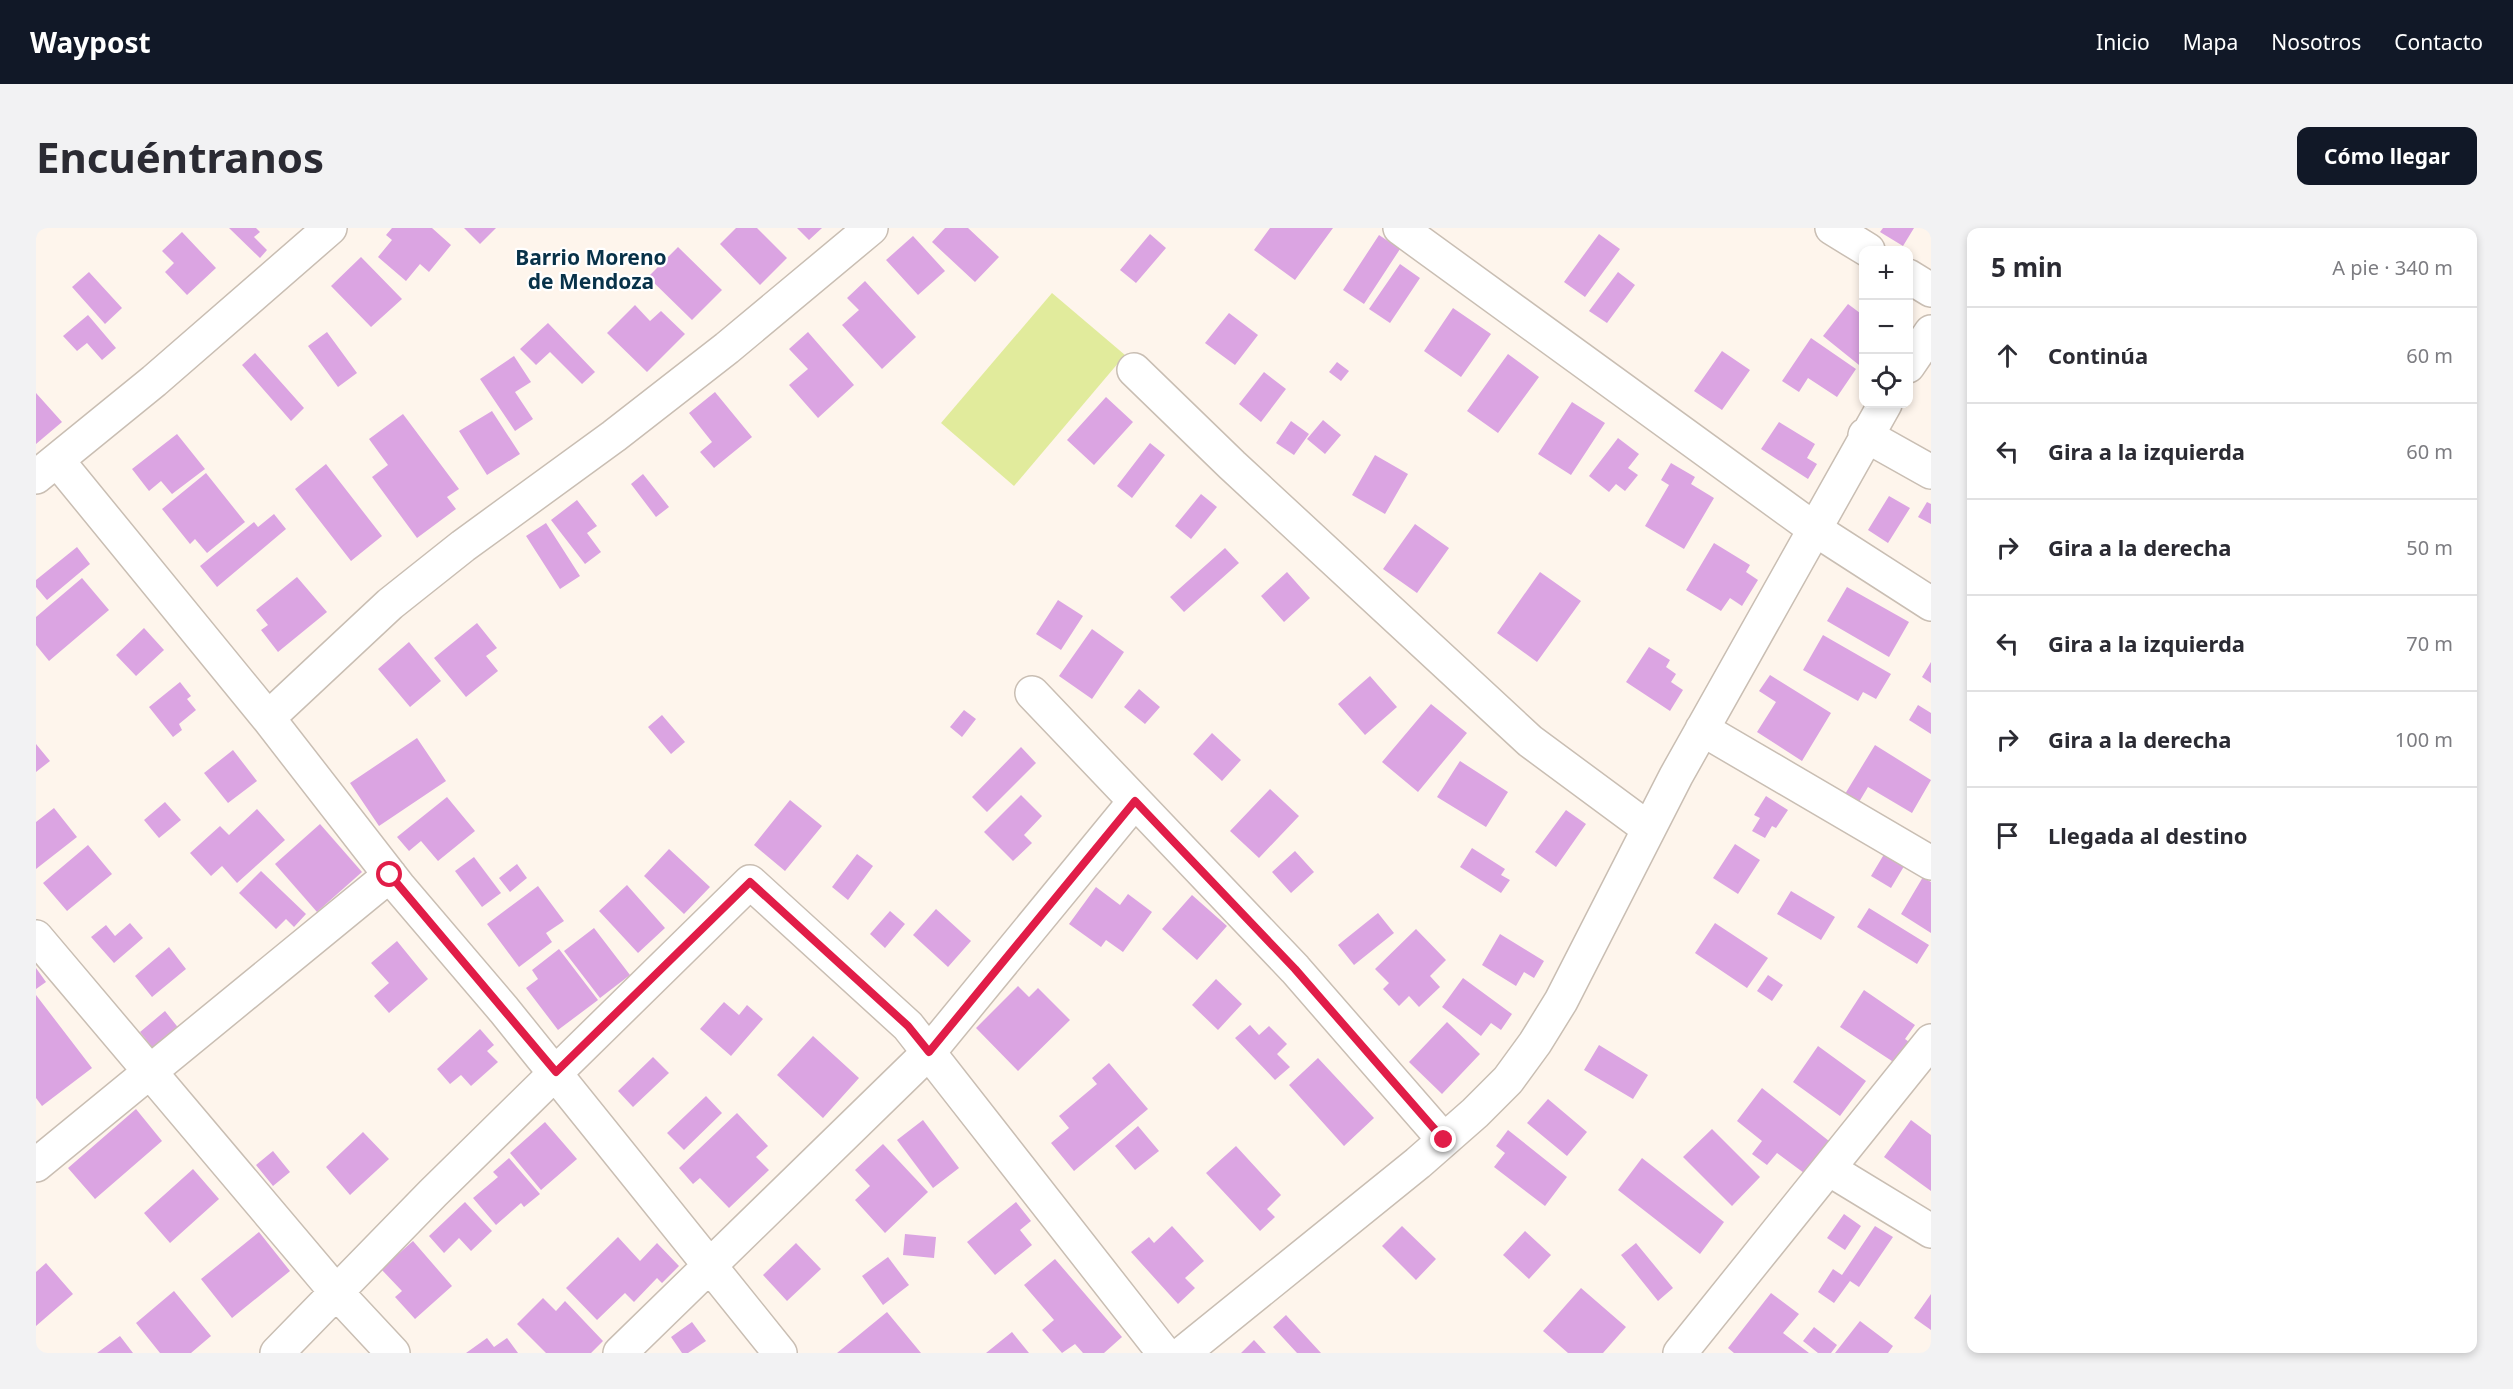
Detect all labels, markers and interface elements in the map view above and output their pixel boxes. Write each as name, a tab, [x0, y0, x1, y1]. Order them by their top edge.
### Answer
text: Waypost	[30, 23, 151, 61]
text: Inicio	[2096, 28, 2150, 56]
text: Mapa	[2183, 28, 2238, 56]
text: Nosotros	[2271, 28, 2361, 56]
text: Contacto	[2394, 28, 2483, 56]
button: Cómo llegar	[2297, 127, 2477, 185]
text: Encuéntranos	[36, 128, 324, 185]
district label: Barrio Moreno de Mendoza	[515, 243, 667, 295]
map controls	[1859, 246, 1913, 408]
button: +	[1859, 246, 1913, 300]
text: 5 min	[1991, 249, 2063, 285]
text: A pie · 340 m	[2332, 254, 2453, 281]
button: −	[1859, 300, 1913, 354]
icon: ahead	[1991, 339, 2024, 372]
text: Continúa	[2048, 340, 2148, 370]
text: 60 m	[2406, 342, 2453, 369]
button: locate	[1859, 354, 1913, 408]
icon: left	[1991, 435, 2024, 468]
text: Gira a la izquierda	[2048, 436, 2245, 466]
text: 60 m	[2406, 438, 2453, 465]
icon: right	[1991, 531, 2024, 564]
text: Gira a la derecha	[2048, 532, 2232, 562]
text: 50 m	[2406, 534, 2453, 561]
icon: left	[1991, 627, 2024, 660]
text: Gira a la izquierda	[2048, 628, 2245, 658]
text: 70 m	[2406, 630, 2453, 657]
icon: right	[1991, 723, 2024, 756]
text: Gira a la derecha	[2048, 724, 2232, 754]
text: 100 m	[2395, 726, 2453, 753]
icon: arrive	[1991, 819, 2024, 852]
text: Llegada al destino	[2048, 820, 2248, 850]
route start	[376, 861, 402, 887]
route end	[1430, 1126, 1456, 1152]

